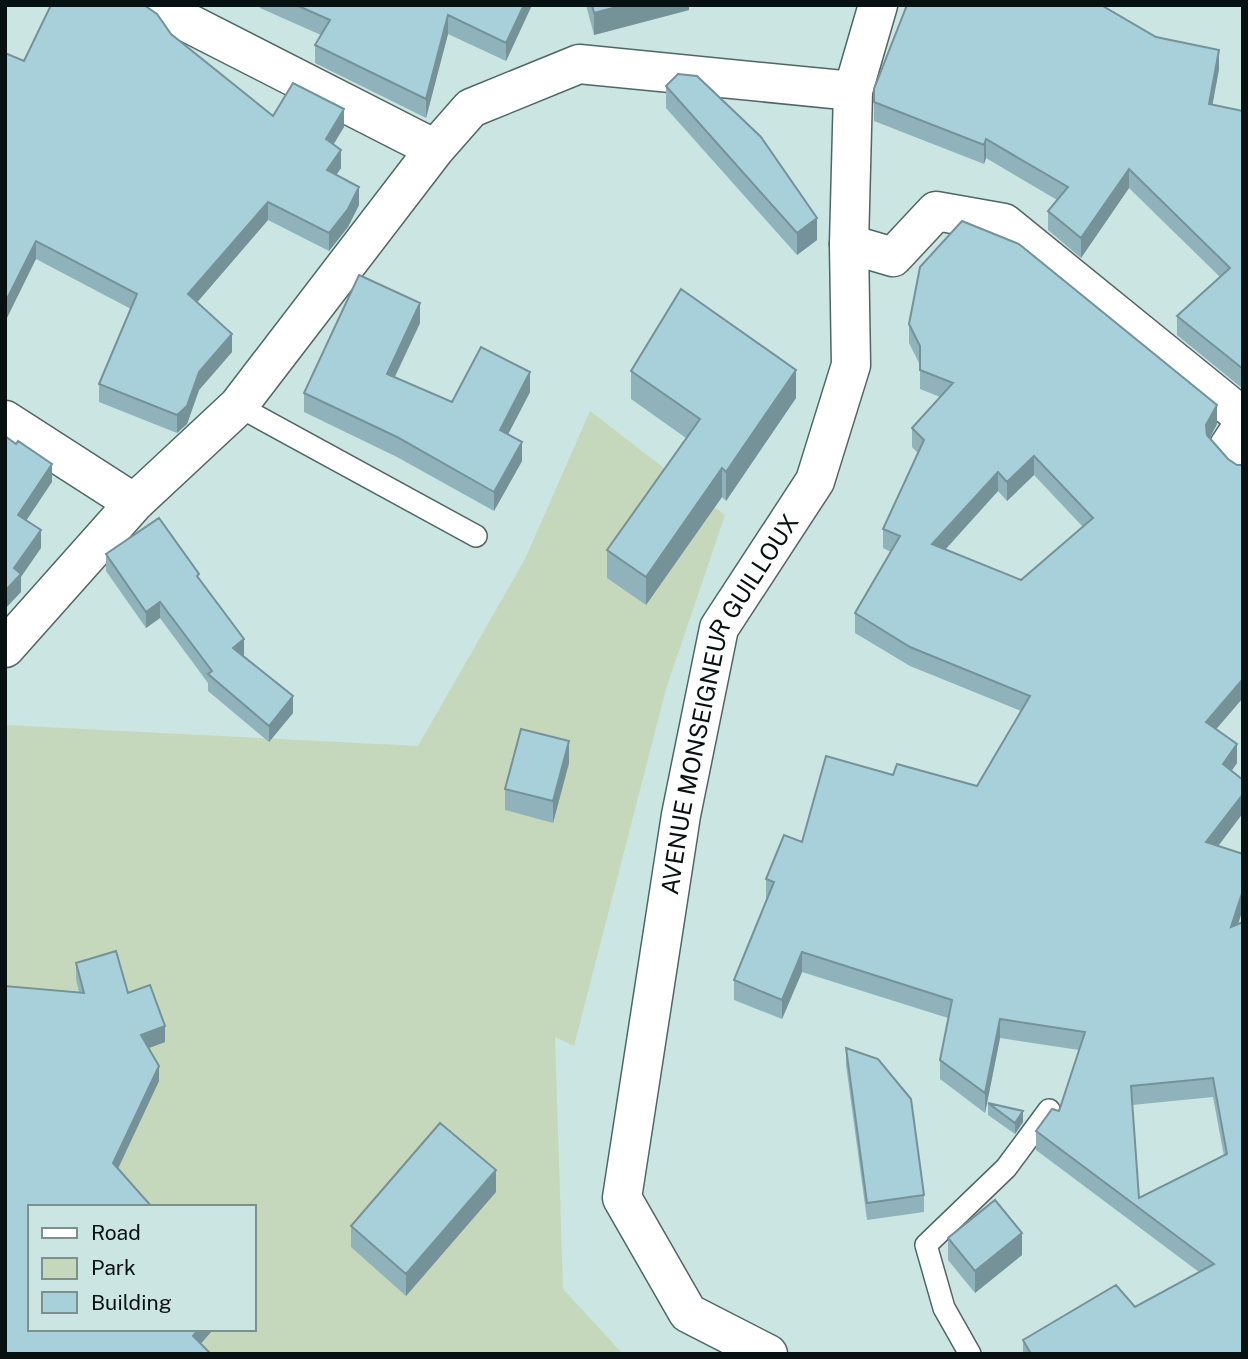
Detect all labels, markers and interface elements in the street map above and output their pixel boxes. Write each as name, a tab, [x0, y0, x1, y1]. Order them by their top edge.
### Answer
street label: AVENUE MONSEIGNEUR GUILLOUX	[655, 509, 804, 896]
legend	[28, 1205, 256, 1331]
text: Road	[91, 1220, 141, 1245]
text: Park	[91, 1255, 136, 1280]
text: Building	[91, 1290, 172, 1315]

